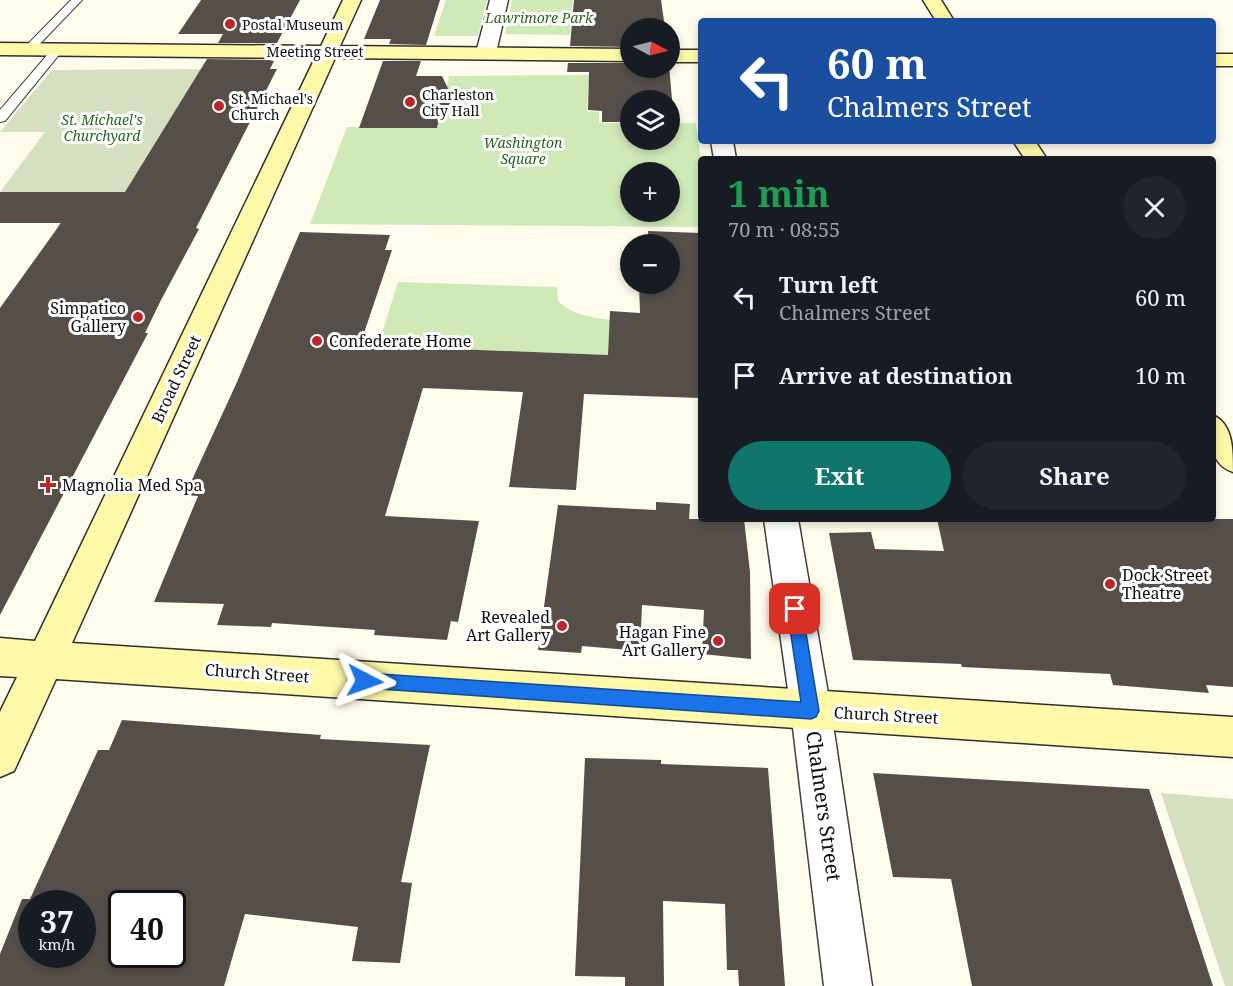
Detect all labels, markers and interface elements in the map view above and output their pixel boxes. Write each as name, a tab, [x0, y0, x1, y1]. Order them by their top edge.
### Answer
park label: Lawrimore Park	[484, 8, 594, 27]
place label: Postal Museum	[242, 15, 344, 34]
marker: Postal Museum	[223, 17, 237, 31]
north arrow	[620, 18, 680, 78]
map controls	[620, 18, 680, 294]
text: 60 m	[827, 34, 927, 91]
street label: Meeting Street	[267, 42, 363, 61]
icon: left	[728, 42, 806, 120]
place label: Charleston City Hall	[422, 85, 494, 120]
text: Chalmers Street	[827, 88, 1031, 125]
place label: St. Michael's Church	[231, 89, 313, 124]
button: layers	[620, 90, 680, 150]
marker: Charleston City Hall	[403, 95, 417, 109]
marker: St. Michael's Church	[212, 99, 226, 113]
park label: St. Michael's Churchyard	[61, 110, 143, 145]
park label: Washington Square	[484, 133, 563, 168]
button: +	[620, 162, 680, 222]
text: 1 min	[728, 169, 830, 218]
button: close	[1123, 176, 1186, 239]
text: 70 m · 08:55	[728, 216, 840, 243]
button: −	[620, 234, 680, 294]
text: Turn left	[779, 269, 878, 299]
icon: left	[728, 281, 761, 314]
text: 60 m	[1135, 282, 1186, 312]
place label: Simpatico Gallery	[50, 297, 127, 337]
text: Chalmers Street	[779, 299, 930, 326]
marker: Simpatico Gallery	[131, 310, 145, 324]
place label: Confederate Home	[329, 330, 471, 352]
street label: Broad Street	[146, 331, 206, 427]
marker: Confederate Home	[310, 334, 324, 348]
icon: arrive	[728, 359, 761, 392]
text: Arrive at destination	[779, 360, 1013, 390]
text: 10 m	[1135, 360, 1186, 390]
button: Exit	[728, 441, 951, 510]
button: Share	[963, 441, 1186, 510]
place label: Magnolia Med Spa	[62, 474, 203, 496]
marker: Magnolia Med Spa	[39, 476, 57, 494]
place label: Dock Street Theatre	[1122, 564, 1209, 604]
marker: Dock Street Theatre	[1103, 577, 1117, 591]
pin	[769, 583, 820, 634]
icon: arrive	[778, 592, 811, 625]
place label: Revealed Art Gallery	[466, 606, 551, 646]
marker: Revealed Art Gallery	[555, 619, 569, 633]
place label: Hagan Fine Art Gallery	[619, 621, 707, 661]
marker: Hagan Fine Art Gallery	[711, 634, 725, 648]
position arrow	[333, 649, 397, 713]
street label: Church Street	[204, 658, 310, 688]
street label: Church Street	[833, 701, 939, 729]
street label: Chalmers Street	[800, 729, 848, 883]
speed limit sign: 40	[108, 890, 186, 968]
text: 37	[40, 901, 74, 942]
text: km/h	[39, 934, 75, 954]

